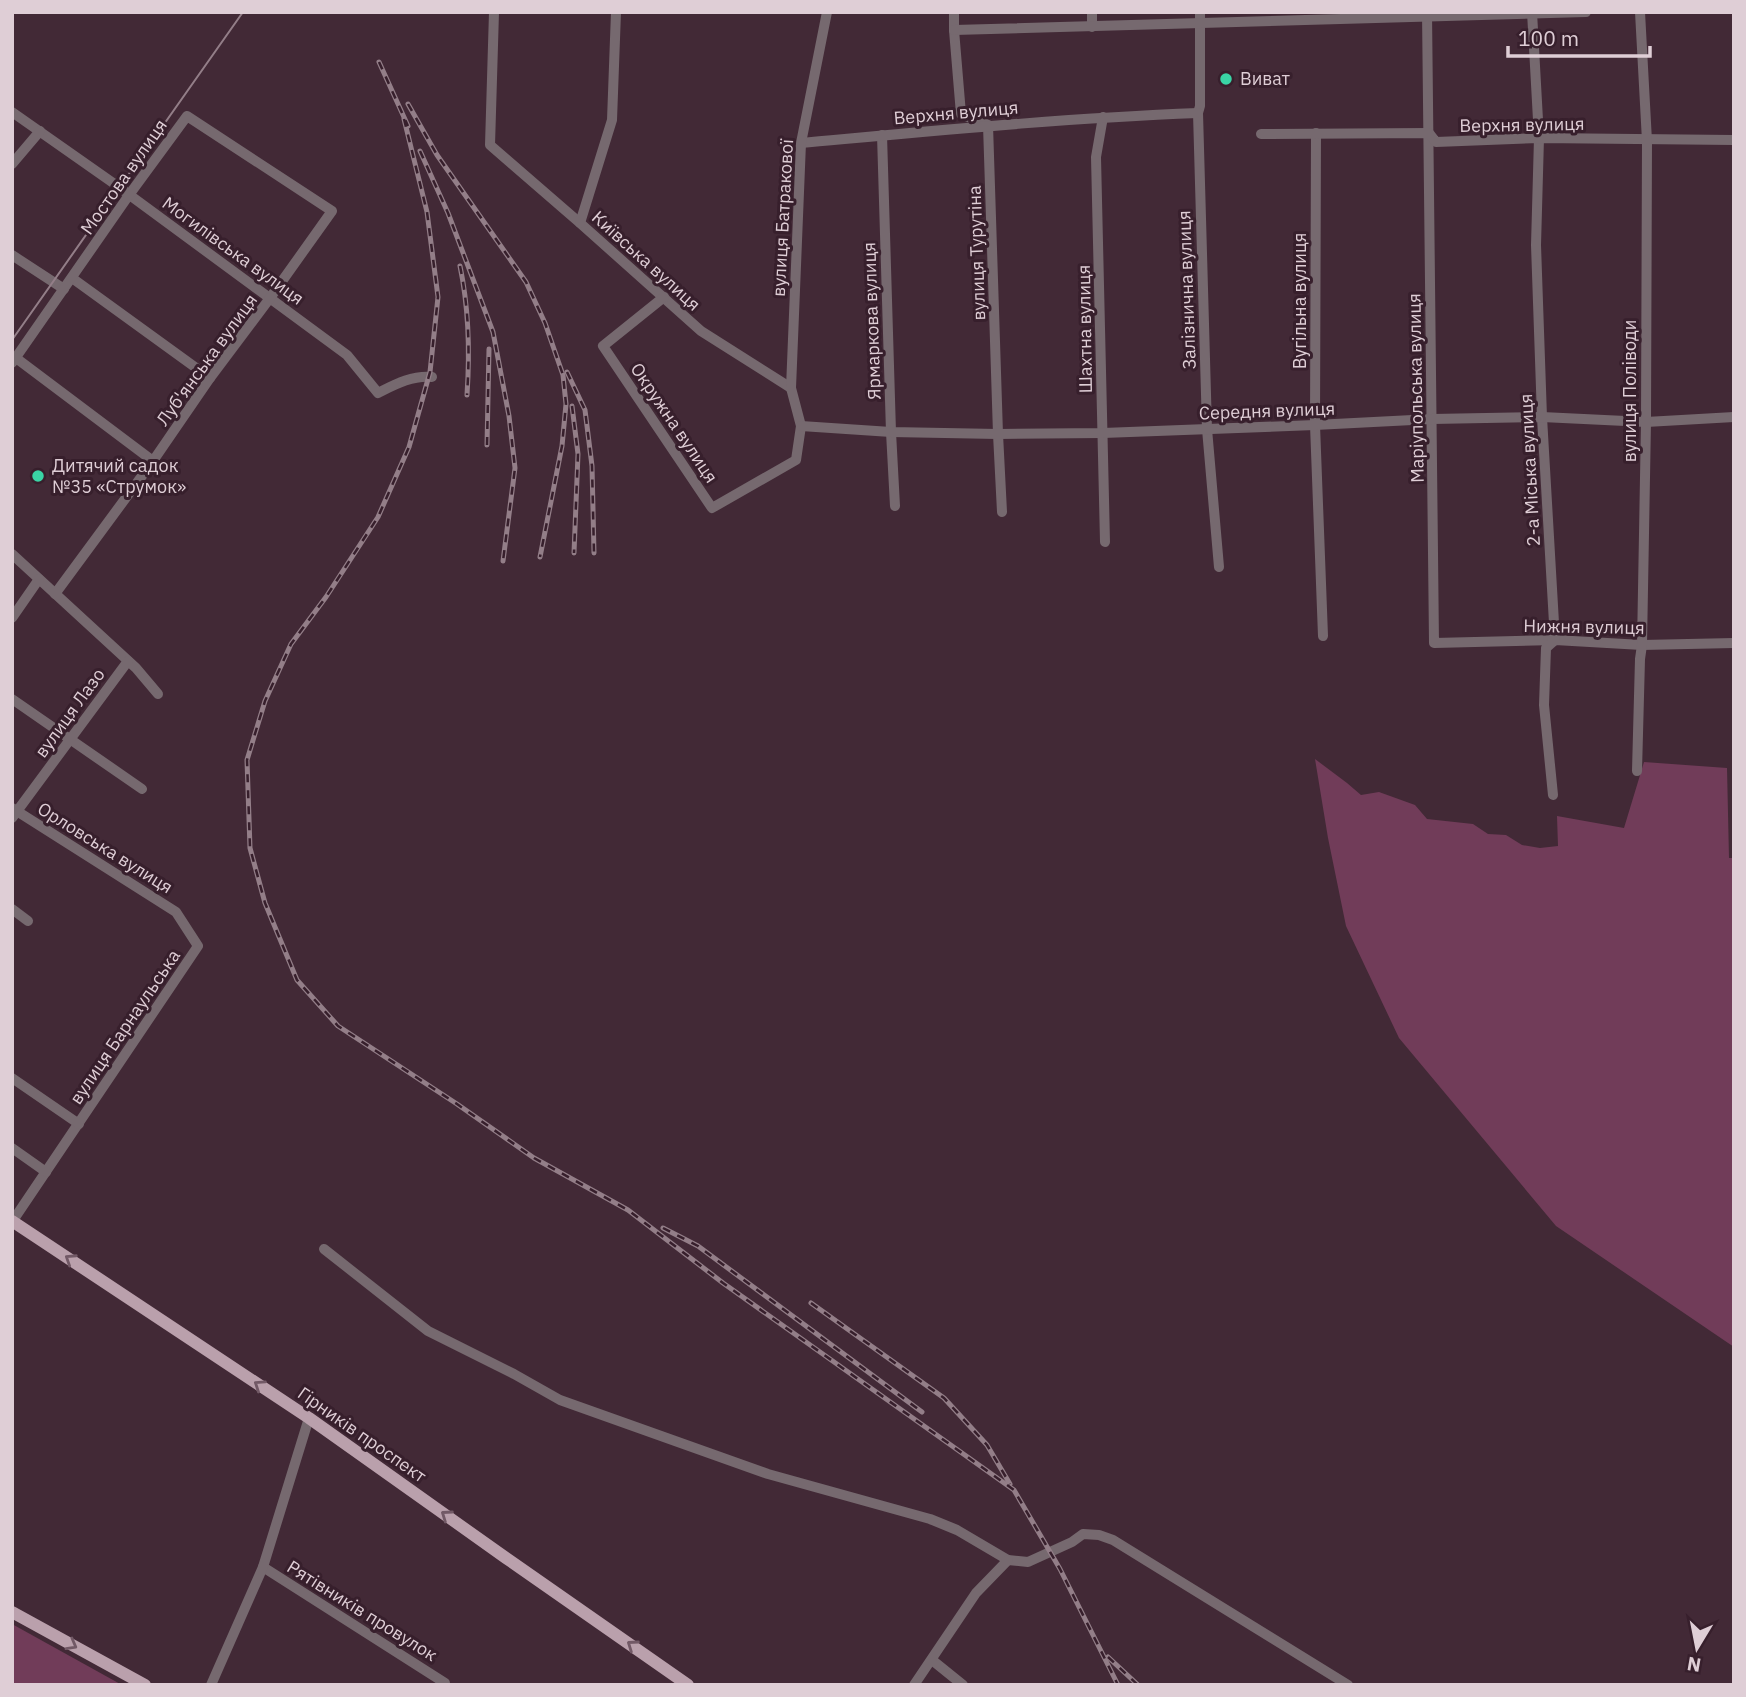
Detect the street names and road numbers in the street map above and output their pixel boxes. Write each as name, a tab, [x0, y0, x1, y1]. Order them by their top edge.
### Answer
street label: Верхня вулиця	[893, 96, 1019, 129]
street label: Верхня вулиця	[1459, 112, 1585, 137]
street label: Мостова вулиця	[75, 115, 172, 239]
street label: вулиця Батракової	[767, 138, 798, 297]
street label: вулиця Турутіна	[963, 185, 990, 321]
street label: Могилівська вулиця	[158, 191, 309, 310]
street label: Київська вулиця	[587, 206, 706, 316]
street label: Залізнична вулиця	[1172, 210, 1201, 370]
street label: Вугільна вулиця	[1288, 233, 1311, 369]
street label: Ярмаркова вулиця	[857, 242, 886, 400]
street label: Шахтна вулиця	[1072, 264, 1097, 394]
street label: Луб'янська вулиця	[151, 289, 262, 430]
street label: Маріупольська вулиця	[1402, 293, 1429, 483]
street label: вулиця Поліводи	[1618, 320, 1641, 462]
street label: Окружна вулиця	[626, 358, 723, 487]
street label: 2-а Міська вулиця	[1514, 393, 1545, 547]
street label: Середня вулиця	[1198, 397, 1336, 424]
street label: Нижня вулиця	[1523, 614, 1645, 639]
street label: вулиця Лазо	[29, 663, 110, 762]
street label: Орловська вулиця	[33, 797, 177, 898]
street label: вулиця Барнаульська	[64, 945, 185, 1108]
street label: Гірників проспект	[293, 1382, 431, 1488]
street label: Рятівників провулок	[283, 1555, 442, 1666]

